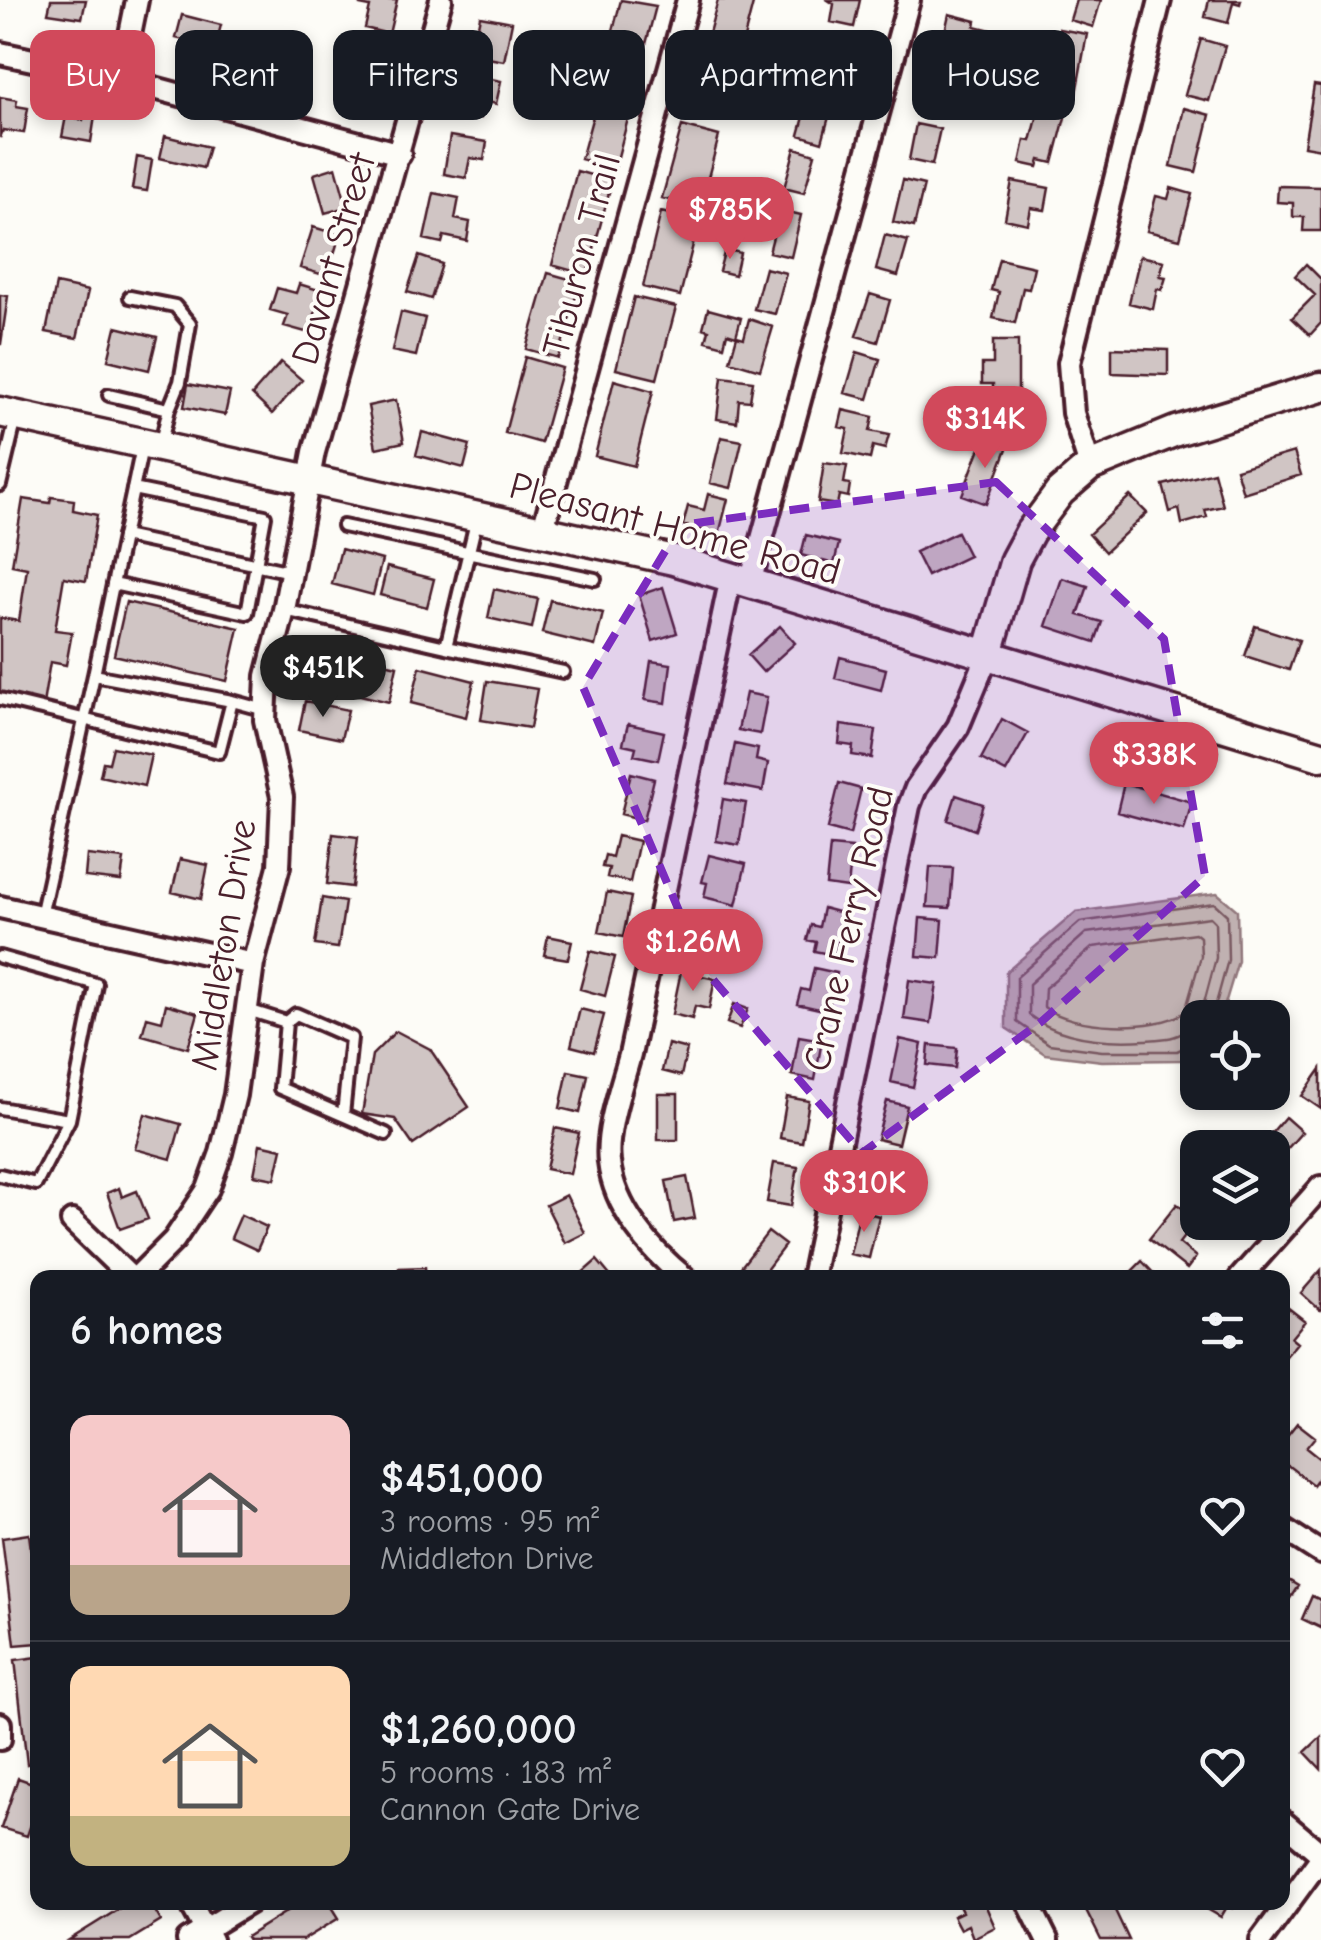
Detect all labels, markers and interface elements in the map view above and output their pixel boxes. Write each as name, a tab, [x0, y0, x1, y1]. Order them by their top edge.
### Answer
chip: Buy	[30, 30, 155, 120]
chip: Rent	[175, 30, 313, 120]
chip: Filters	[333, 30, 493, 120]
chip: New	[513, 30, 645, 120]
chip: Apartment	[665, 30, 892, 120]
chip: House	[912, 30, 1075, 120]
street label: Davant Street	[283, 147, 385, 370]
street label: Tiburon Trail	[534, 149, 630, 361]
pin: $785K	[660, 177, 800, 262]
text: $785K	[688, 191, 772, 228]
pin: $314K	[915, 386, 1055, 471]
text: $314K	[945, 400, 1025, 437]
street label: Pleasant Home Road	[505, 464, 845, 594]
pin: $451K	[253, 635, 393, 720]
text: $451K	[282, 649, 364, 686]
pin: $338K	[1084, 722, 1224, 807]
text: $338K	[1111, 736, 1197, 773]
street label: Crane Ferry Road	[795, 782, 903, 1076]
street label: Middleton Drive	[182, 816, 266, 1074]
pin: $1.26M	[612, 909, 774, 994]
text: $1.26M	[645, 923, 741, 960]
map controls	[1180, 1000, 1290, 1240]
button: locate	[1180, 1000, 1290, 1110]
button: layers	[1180, 1130, 1290, 1240]
pin: $310K	[794, 1150, 934, 1235]
text: $310K	[822, 1164, 906, 1201]
icon: filters	[1195, 1303, 1250, 1358]
text: 6 homes	[70, 1306, 223, 1355]
text: $451,000	[380, 1454, 544, 1503]
icon: home	[150, 1455, 270, 1575]
icon: heart	[1195, 1488, 1250, 1543]
text: 3 rooms · 95 m²	[380, 1503, 599, 1540]
text: Middleton Drive	[380, 1540, 593, 1577]
text: $1,260,000	[380, 1705, 577, 1754]
icon: home	[150, 1706, 270, 1826]
icon: heart	[1195, 1739, 1250, 1794]
text: 5 rooms · 183 m²	[380, 1754, 611, 1791]
text: Cannon Gate Drive	[380, 1791, 640, 1828]

